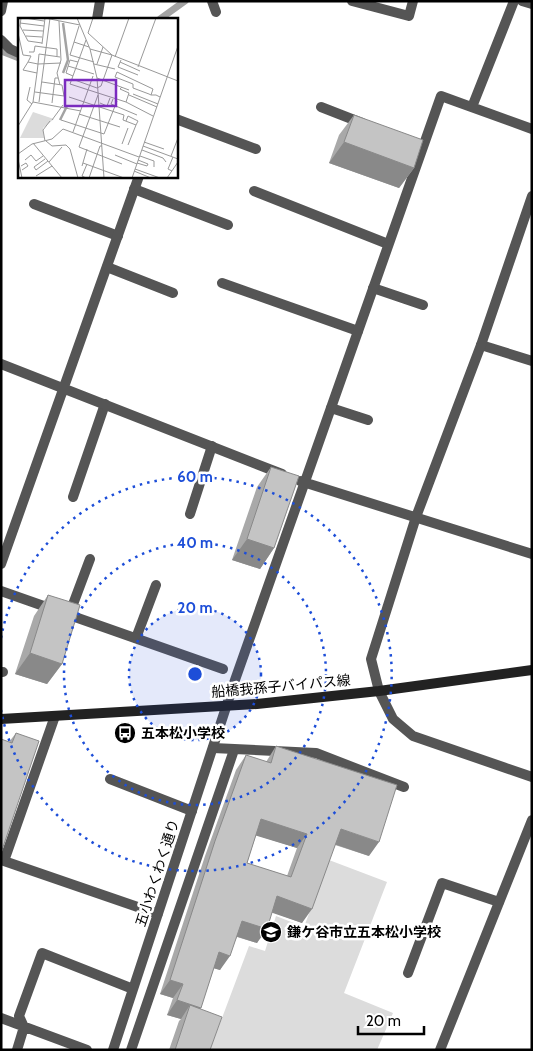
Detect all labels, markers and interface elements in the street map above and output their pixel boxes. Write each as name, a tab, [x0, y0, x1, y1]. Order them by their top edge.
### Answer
inset map	[18, 18, 178, 178]
text: 60 m	[177, 468, 213, 486]
text: 40 m	[177, 534, 213, 552]
text: 20 m	[178, 599, 212, 617]
centre of rings	[186, 665, 204, 683]
street label: 船橋我孫子バイパス線	[211, 671, 351, 701]
bus stop icon: 五本松小学校	[113, 721, 137, 745]
place label: 五本松小学校	[141, 724, 225, 742]
street label: 五小わくわく通り	[131, 817, 183, 929]
school or university icon: 鎌ケ谷市立五本松小学校	[259, 920, 283, 944]
place label: 鎌ケ谷市立五本松小学校	[287, 923, 441, 941]
scale bar	[358, 1004, 424, 1036]
text: 20 m	[366, 1012, 401, 1030]

